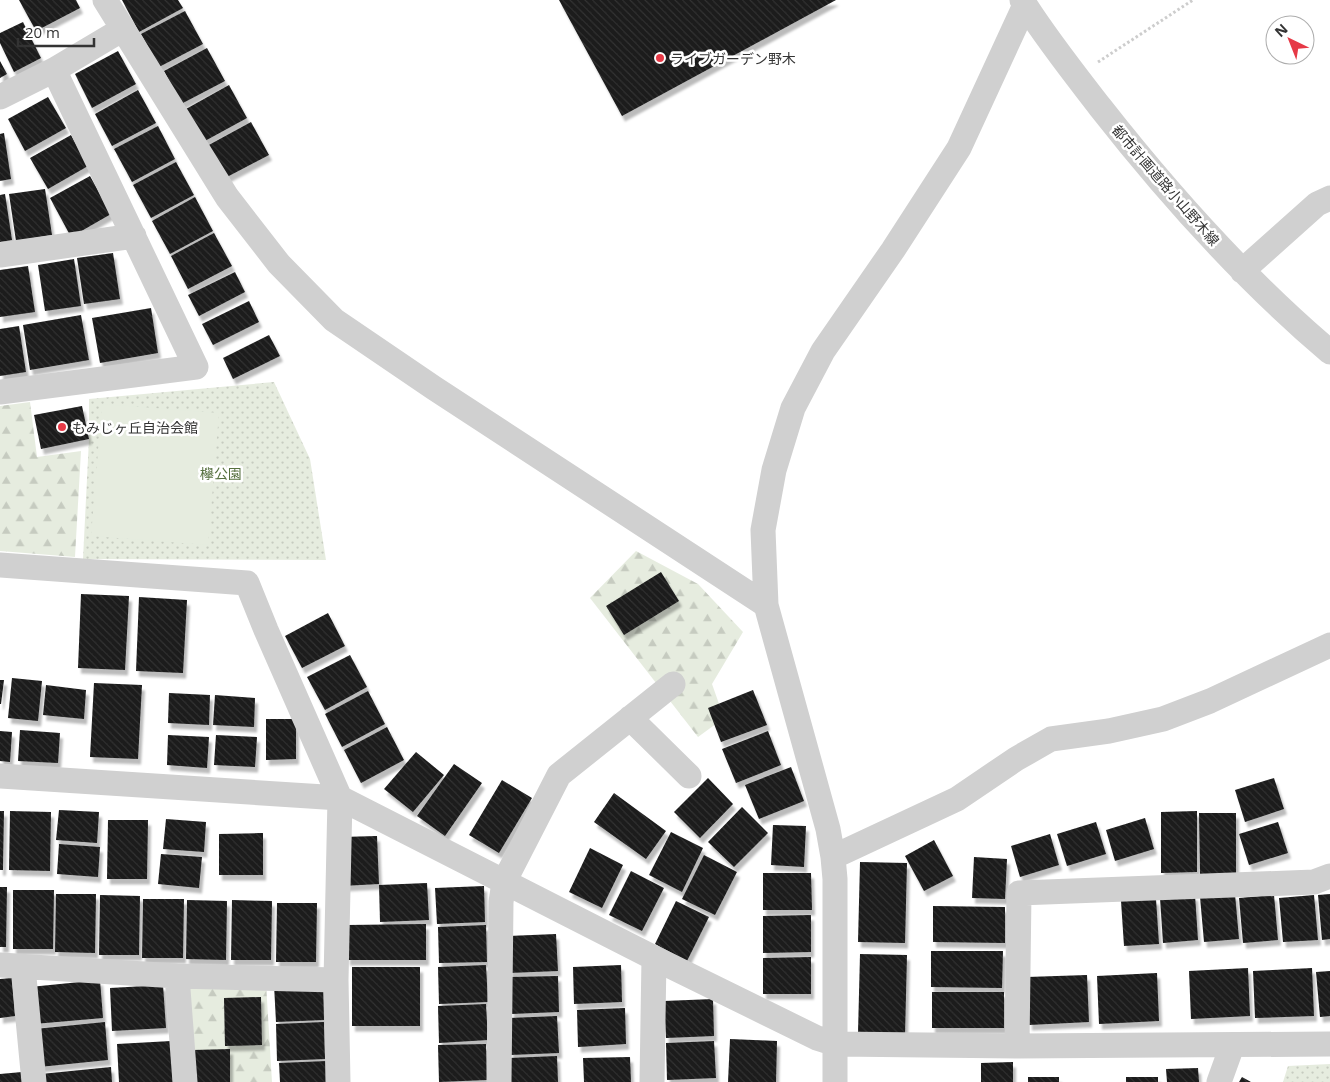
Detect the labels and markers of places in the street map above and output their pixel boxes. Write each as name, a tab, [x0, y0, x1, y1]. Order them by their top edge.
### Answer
place label: ライブガーデン野木	[670, 49, 796, 68]
marker: ライブガーデン野木	[654, 52, 666, 64]
place label: もみじヶ丘自治会館	[72, 418, 198, 437]
marker: もみじヶ丘自治会館	[56, 421, 68, 433]

